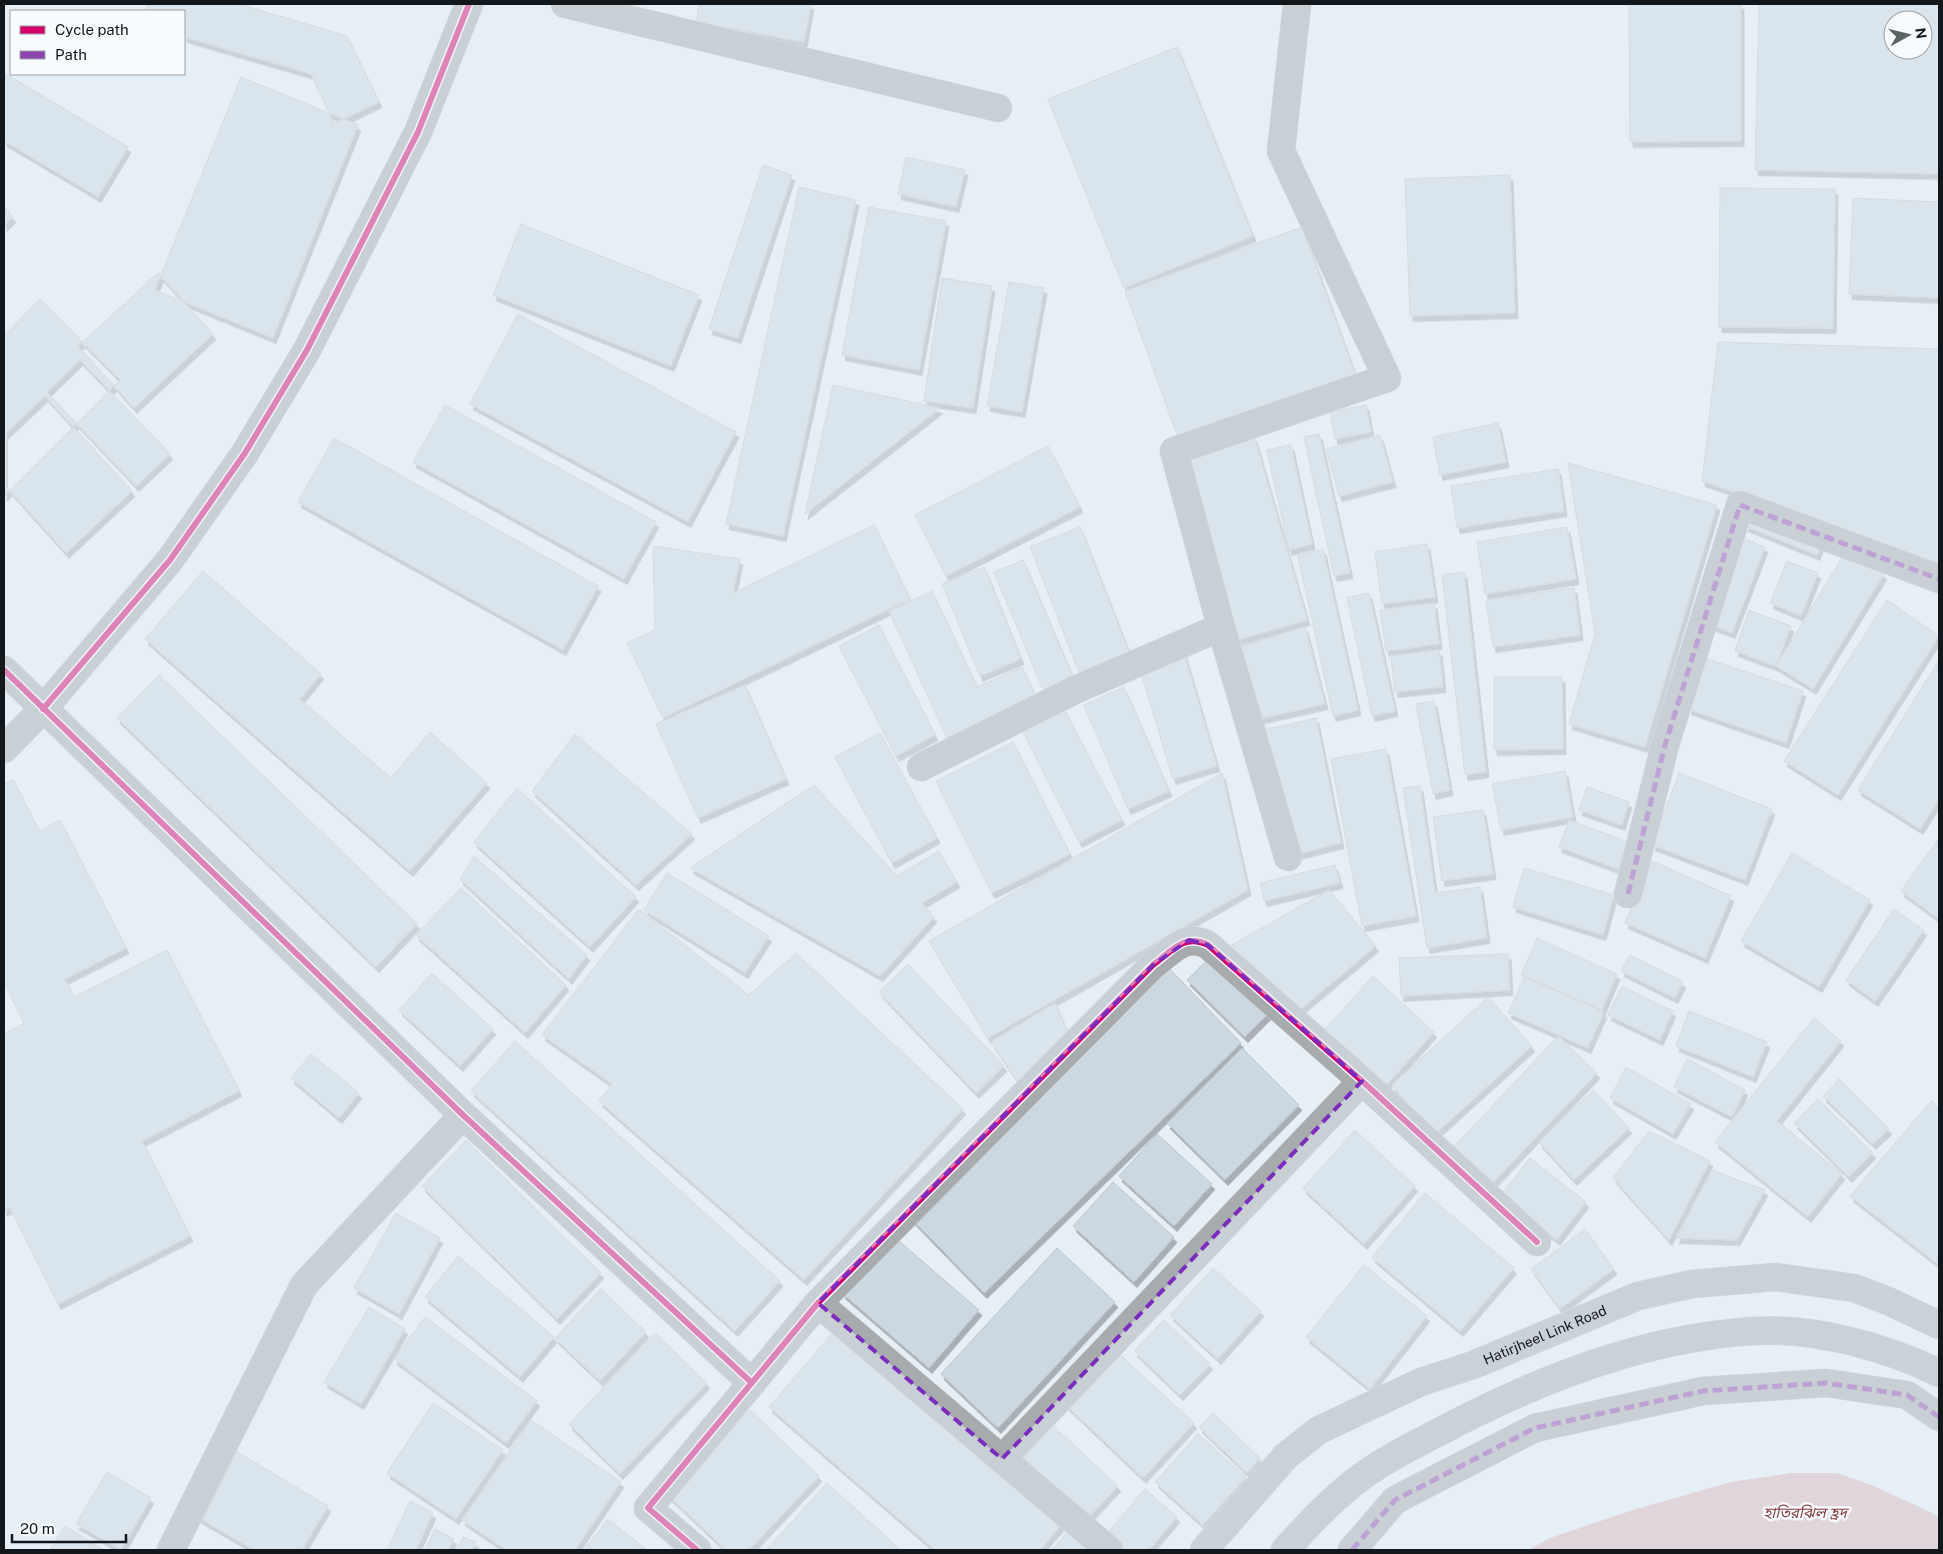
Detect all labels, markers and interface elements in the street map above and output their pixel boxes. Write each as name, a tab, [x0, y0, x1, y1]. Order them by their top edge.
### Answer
legend	[10, 10, 185, 75]
north arrow	[1883, 10, 1933, 60]
text: Cycle path	[55, 21, 129, 38]
text: N	[1912, 27, 1930, 40]
text: Path	[55, 46, 87, 63]
street label: Hatirjheel Link Road	[1481, 1302, 1609, 1368]
water label: হাতিরঝিল হ্রদ	[1763, 1504, 1849, 1521]
scale bar	[12, 1512, 126, 1544]
text: 20 m	[20, 1520, 55, 1537]

